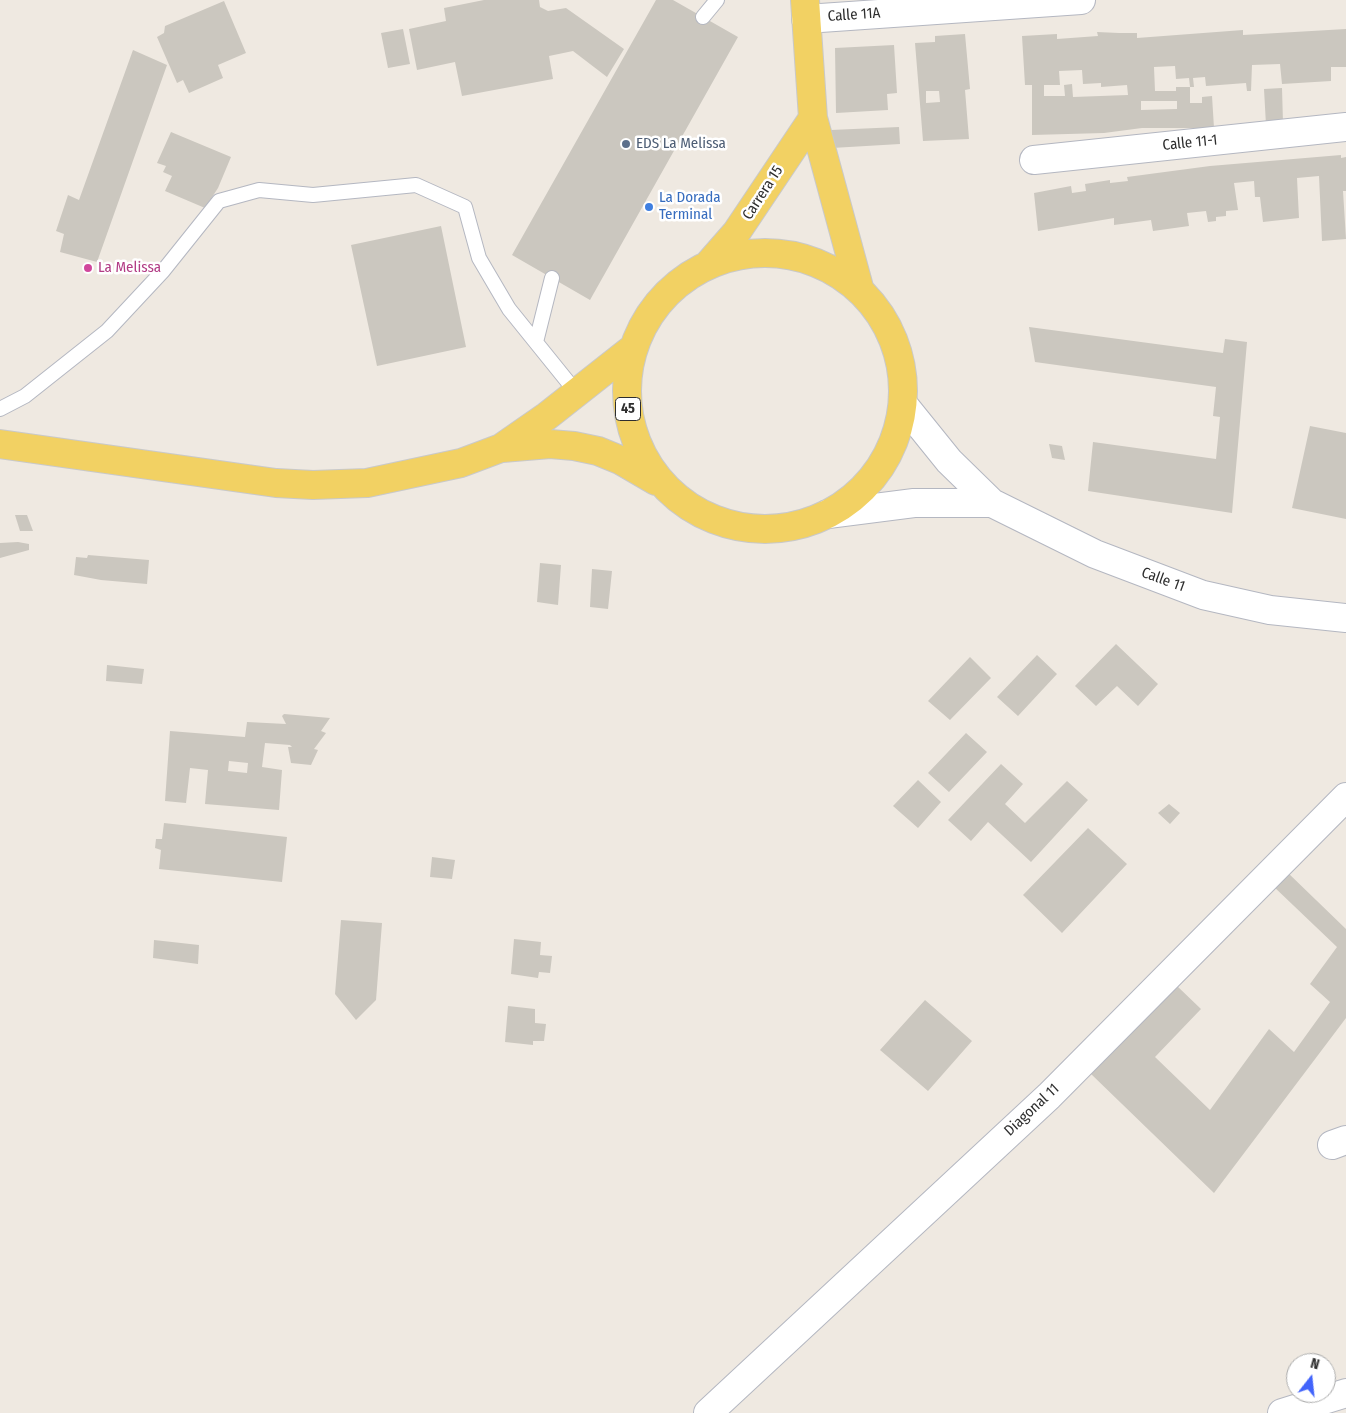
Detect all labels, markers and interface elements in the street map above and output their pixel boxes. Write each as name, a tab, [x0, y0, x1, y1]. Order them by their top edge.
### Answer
street label: Calle 11A	[827, 4, 881, 26]
street label: Calle 11-1	[1162, 131, 1218, 155]
place label: EDS La Melissa	[636, 135, 726, 153]
marker: EDS La Melissa	[620, 138, 632, 150]
street label: Carrera 15	[739, 163, 787, 223]
place label: La Dorada Terminal	[659, 189, 721, 224]
marker: La Dorada Terminal	[643, 201, 655, 213]
place label: La Melissa	[98, 259, 161, 277]
marker: La Melissa	[82, 262, 94, 274]
road number: 45	[616, 398, 640, 420]
street label: Calle 11	[1139, 564, 1187, 596]
street label: Diagonal 11	[1001, 1080, 1063, 1140]
north arrow	[1286, 1353, 1336, 1403]
text: N	[1309, 1355, 1321, 1373]

